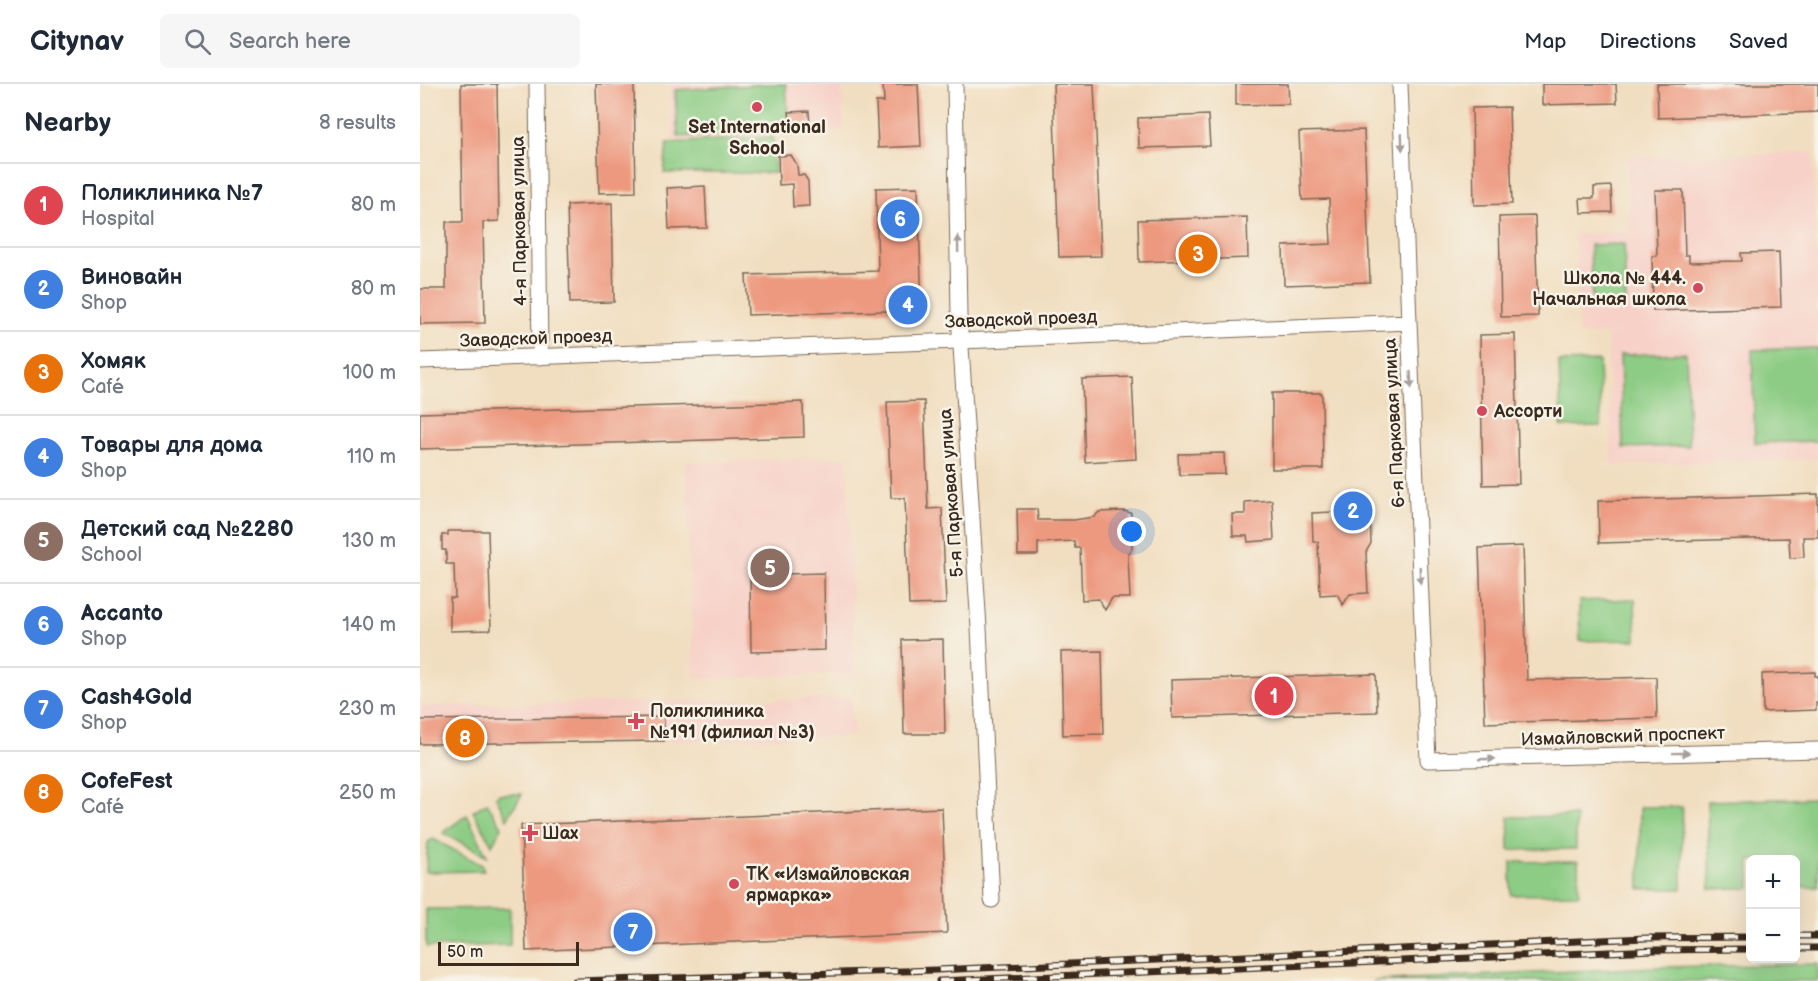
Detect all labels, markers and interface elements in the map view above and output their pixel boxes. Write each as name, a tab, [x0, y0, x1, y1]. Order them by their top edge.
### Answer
search box	[160, 14, 580, 68]
text: Citynav	[30, 25, 124, 58]
icon: search	[181, 25, 214, 58]
text: Search here	[229, 28, 351, 55]
text: Map	[1524, 29, 1567, 54]
text: Directions	[1600, 29, 1696, 54]
text: Saved	[1729, 29, 1788, 54]
marker: Set International School	[750, 100, 764, 114]
text: Nearby	[24, 108, 111, 139]
text: 8 results	[319, 111, 396, 135]
place label: Set International School	[688, 117, 826, 159]
one-way arrow	[1398, 133, 1407, 152]
street label: 4-я Парковая улица	[508, 135, 531, 306]
text: Поликлиника №7	[81, 180, 263, 207]
text: 1	[39, 193, 48, 217]
text: 80 m	[351, 193, 396, 217]
pin: 6	[880, 196, 920, 242]
text: Hospital	[81, 207, 154, 231]
pin: 3	[1178, 232, 1218, 276]
one-way arrow	[953, 234, 963, 253]
text: Виновайн	[81, 264, 182, 291]
place label: Школа № 444. Начальная школа	[1532, 268, 1687, 310]
text: 2	[38, 277, 49, 301]
text: 80 m	[351, 277, 396, 301]
marker: Школа № 444. Начальная школа	[1691, 281, 1705, 295]
pin: 4	[888, 282, 928, 328]
text: Shop	[81, 291, 127, 315]
street label: Заводской проезд	[944, 306, 1098, 333]
street label: Заводской проезд	[459, 325, 613, 352]
street label: 6-я Парковая улица	[1380, 337, 1409, 508]
text: Хомяк	[81, 348, 146, 375]
text: 3	[38, 361, 49, 385]
text: 100 m	[343, 361, 396, 385]
one-way arrow	[1407, 370, 1416, 389]
text: Café	[81, 375, 124, 399]
place label: Ассорти	[1493, 401, 1562, 422]
marker: Ассорти	[1475, 404, 1489, 418]
street label: 5-я Парковая улица	[935, 407, 968, 578]
text: Товары для дома	[81, 432, 263, 459]
text: 4	[38, 445, 49, 469]
text: 110 m	[347, 445, 396, 469]
text: Shop	[81, 459, 127, 483]
pin: 2	[1334, 488, 1372, 534]
text: Детский сад №2280	[81, 516, 294, 543]
your location	[1117, 517, 1146, 546]
text: 5	[38, 529, 49, 553]
text: 130 m	[342, 529, 396, 553]
text: School	[81, 543, 142, 567]
pin: 5	[750, 546, 790, 590]
one-way arrow	[1415, 565, 1424, 584]
text: Accanto	[81, 600, 163, 627]
text: 6	[37, 613, 50, 637]
text: 140 m	[342, 613, 396, 637]
text: Shop	[81, 627, 127, 651]
pin: 1	[1254, 674, 1294, 718]
text: Cash4Gold	[81, 684, 192, 711]
text: 7	[38, 697, 49, 721]
text: 230 m	[339, 697, 396, 721]
place label: Поликлиника №191 (филиал №3)	[650, 701, 815, 743]
text: Shop	[81, 711, 127, 735]
marker: Поликлиника №191 (филиал №3)	[627, 712, 645, 730]
pin: 8	[446, 716, 484, 760]
street label: Измайловский проспект	[1520, 722, 1726, 751]
one-way arrow	[1672, 749, 1691, 758]
one-way arrow	[1477, 754, 1496, 763]
text: CofeFest	[81, 768, 173, 795]
text: 8	[37, 781, 50, 805]
text: 250 m	[339, 781, 396, 805]
text: Café	[81, 795, 124, 819]
place label: Шах	[542, 823, 579, 844]
marker: Шах	[523, 826, 537, 840]
map controls	[1746, 855, 1800, 963]
button: +	[1746, 855, 1800, 909]
place label: ТК «Измайловская ярмарка»	[746, 864, 910, 906]
marker: ТК «Измайловская ярмарка»	[727, 877, 741, 891]
button: −	[1746, 909, 1800, 963]
pin: 7	[614, 910, 652, 954]
scale bar	[438, 939, 579, 966]
text: 50 m	[447, 943, 483, 962]

